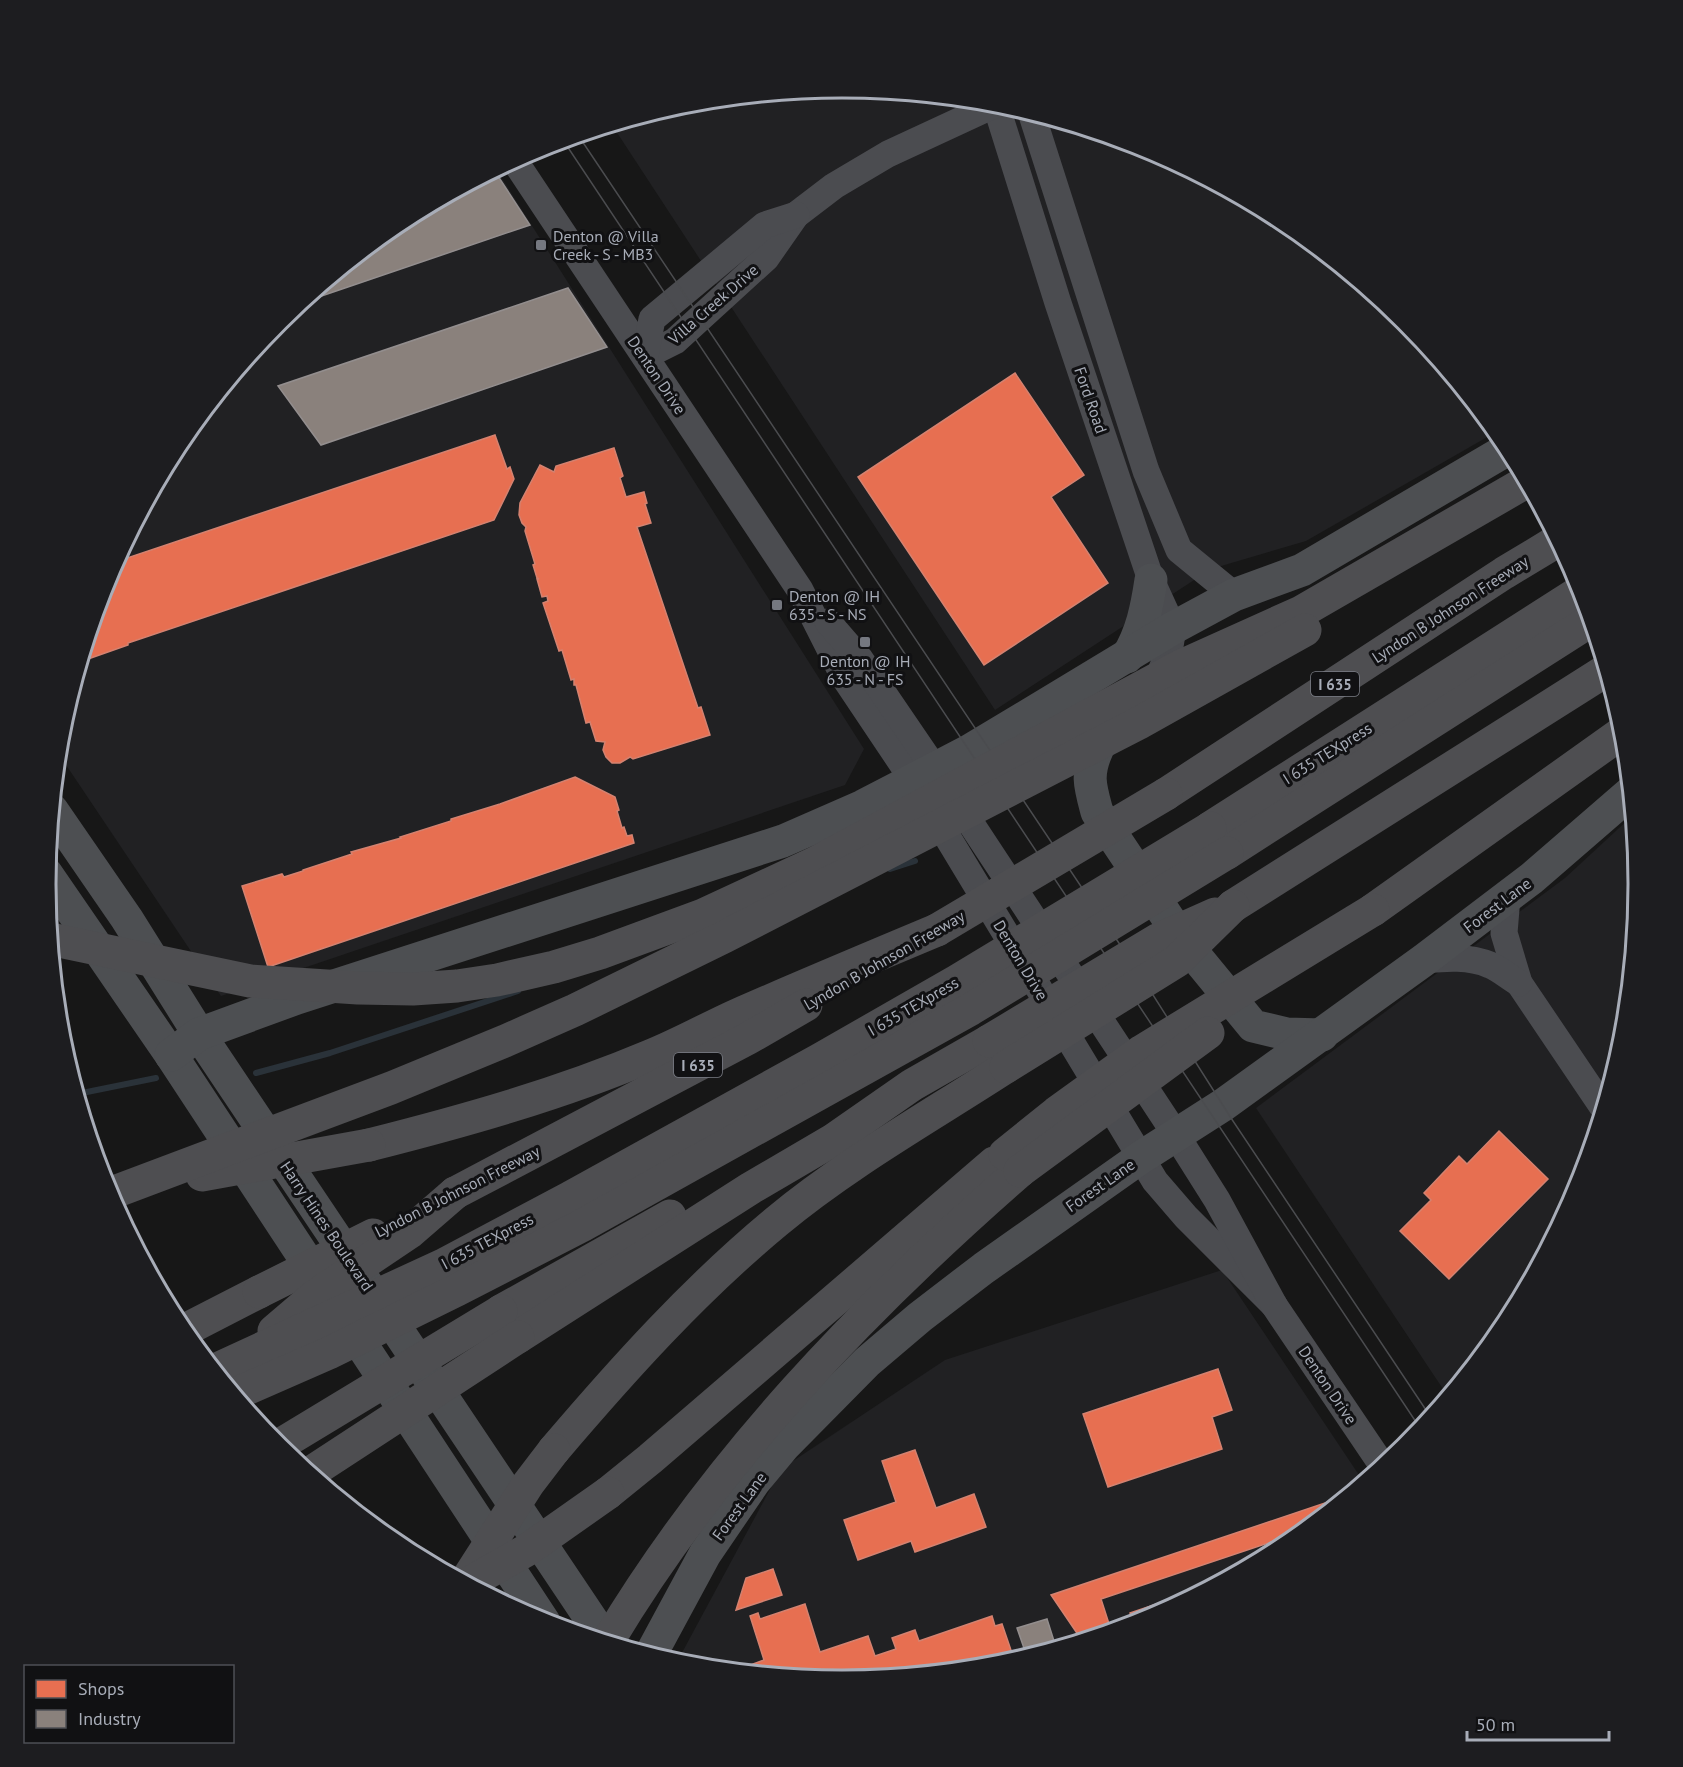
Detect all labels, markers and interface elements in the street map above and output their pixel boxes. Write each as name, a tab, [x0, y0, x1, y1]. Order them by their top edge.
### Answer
place label: Denton @ Villa Creek - S - MB3	[553, 226, 659, 264]
marker: Denton @ Villa Creek - S - MB3	[534, 238, 548, 252]
street label: Villa Creek Drive	[663, 260, 762, 349]
street label: Denton Drive	[624, 332, 690, 418]
street label: Ford Road	[1070, 364, 1112, 436]
street label: Lyndon B Johnson Freeway	[1368, 551, 1532, 667]
place label: Denton @ IH 635 - S - NS	[789, 586, 880, 624]
marker: Denton @ IH 635 - S - NS	[770, 598, 784, 612]
marker: Denton @ IH 635 - N - FS	[858, 635, 872, 649]
place label: Denton @ IH 635 - N - FS	[820, 651, 910, 689]
road number: I 635	[1311, 672, 1359, 696]
street label: I 635 TEXpress	[1279, 718, 1376, 788]
street label: Forest Lane	[1459, 873, 1535, 937]
street label: Lyndon B Johnson Freeway	[800, 905, 969, 1014]
street label: Denton Drive	[989, 916, 1053, 1004]
street label: I 635 TEXpress	[864, 972, 962, 1040]
road number: I 635	[674, 1053, 722, 1077]
street label: Lyndon B Johnson Freeway	[371, 1140, 543, 1241]
street label: Forest Lane	[1062, 1154, 1138, 1216]
street label: Harry Hines Boulevard	[276, 1157, 378, 1295]
street label: I 635 TEXpress	[438, 1208, 537, 1274]
street label: Denton Drive	[1295, 1342, 1361, 1428]
street label: Forest Lane	[708, 1468, 770, 1544]
legend	[24, 1665, 234, 1743]
text: Shops	[78, 1677, 124, 1700]
scale bar	[1467, 1704, 1610, 1742]
text: Industry	[78, 1707, 141, 1730]
text: 50 m	[1476, 1713, 1515, 1736]

